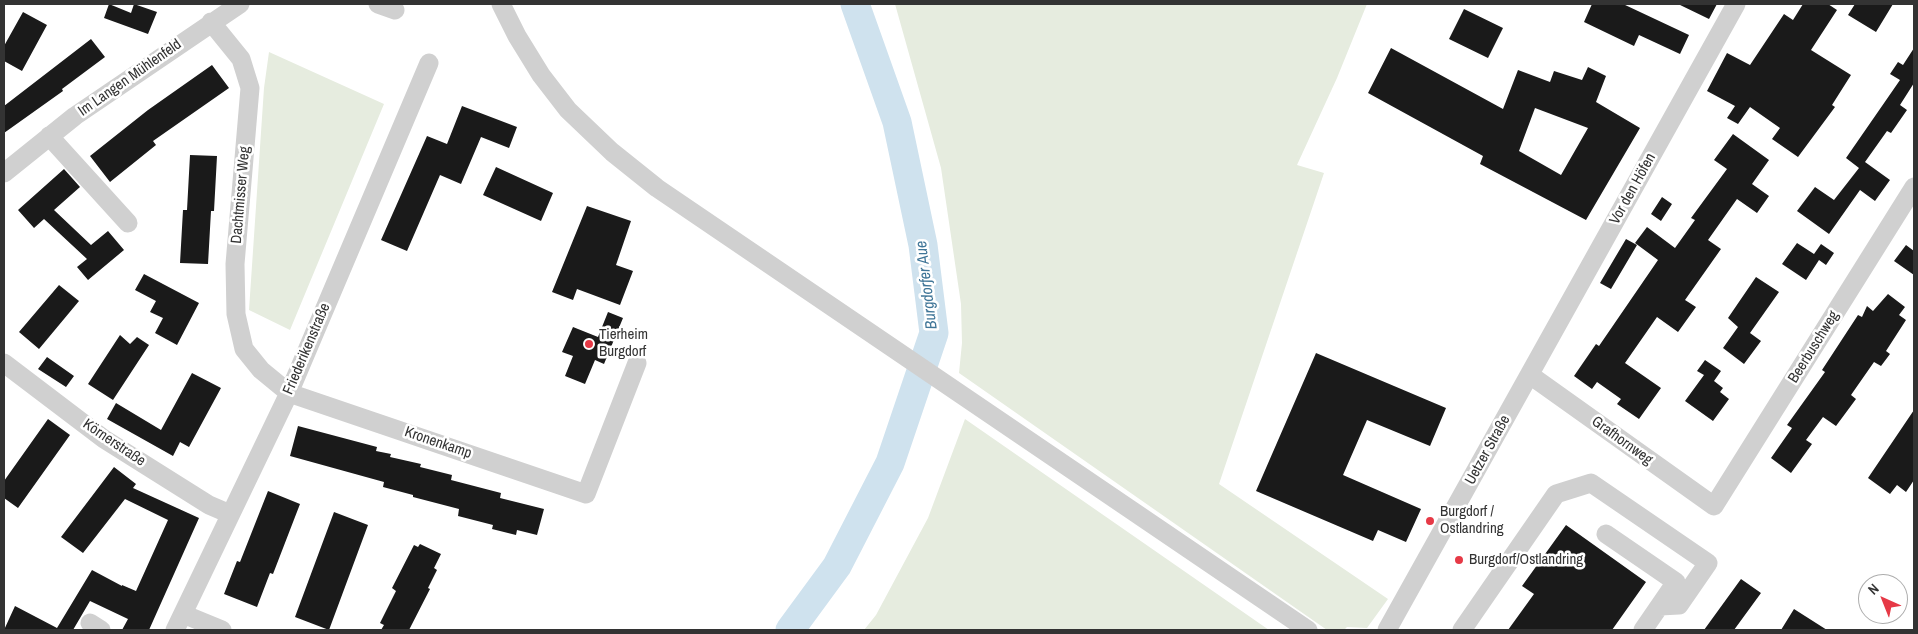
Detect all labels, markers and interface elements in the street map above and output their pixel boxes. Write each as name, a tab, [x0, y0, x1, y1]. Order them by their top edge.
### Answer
street label: Im Langen Mühlenfeld	[75, 36, 185, 120]
street label: Dachtmisser Weg	[228, 146, 254, 244]
street label: Vor den Höfen	[1606, 150, 1660, 228]
water label: Burgdorfer Aue	[912, 240, 942, 330]
street label: Friederikenstraße	[280, 300, 334, 398]
street label: Beerbuschweg	[1785, 308, 1843, 386]
place label: Tierheim Burgdorf	[599, 326, 648, 361]
marker: Tierheim Burgdorf	[583, 338, 595, 350]
street label: Uetzer Straße	[1462, 412, 1514, 488]
street label: Grafhornweg	[1588, 413, 1656, 469]
street label: Körnerstraße	[79, 415, 149, 471]
street label: Kronenkamp	[402, 423, 474, 463]
place label: Burgdorf / Ostlandring	[1440, 503, 1504, 538]
marker: Burgdorf / Ostlandring	[1424, 515, 1436, 527]
place label: Burgdorf/Ostlandring	[1469, 551, 1583, 569]
marker: Burgdorf/Ostlandring	[1453, 554, 1465, 566]
north arrow	[1858, 574, 1908, 624]
text: N	[1864, 580, 1883, 598]

